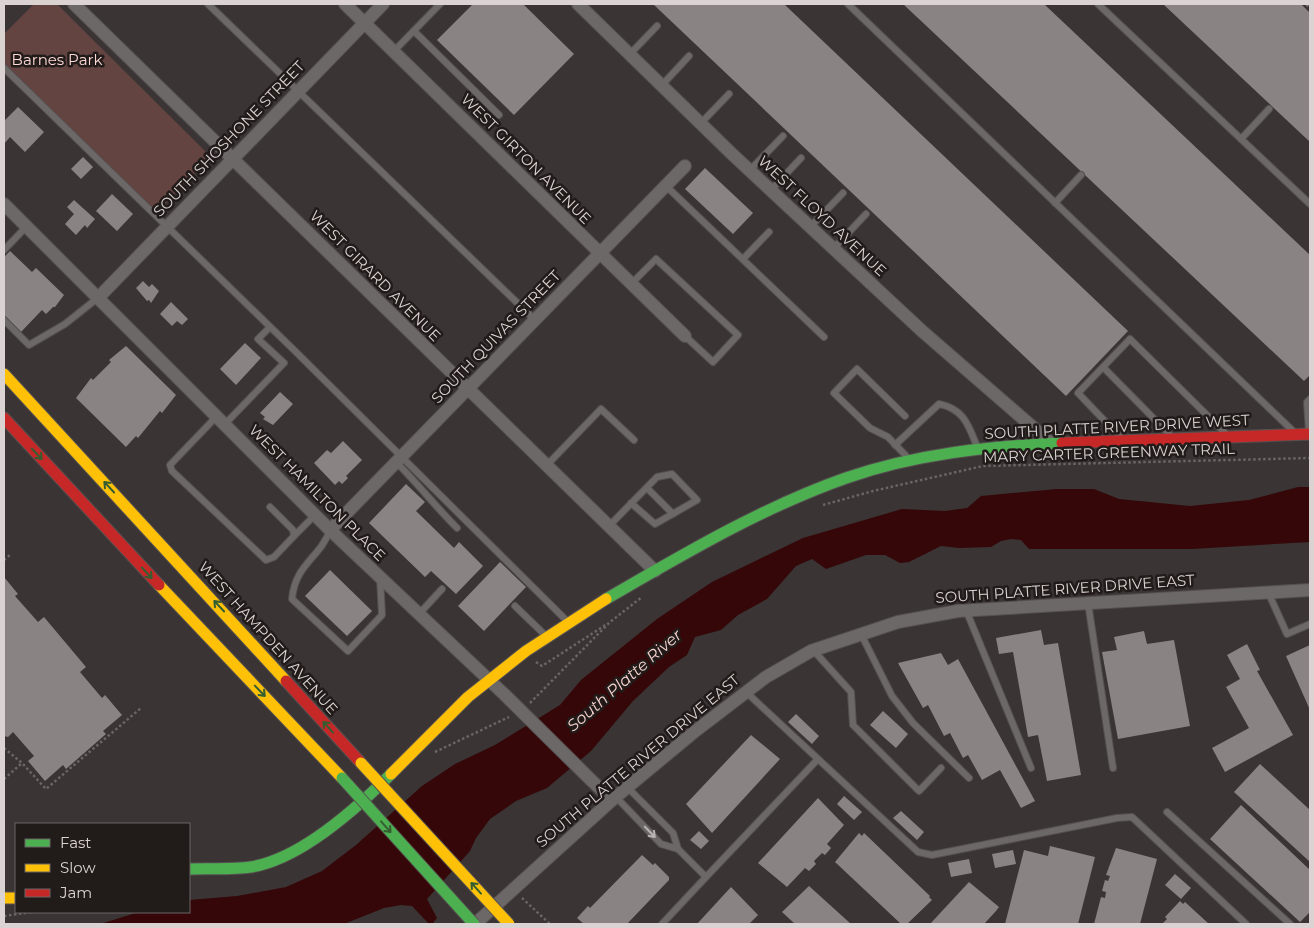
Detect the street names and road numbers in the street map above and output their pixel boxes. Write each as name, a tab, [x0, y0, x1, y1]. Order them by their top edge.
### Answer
street label: SOUTH SHOSHONE STREET	[149, 56, 309, 221]
street label: WEST GIRTON AVENUE	[457, 89, 596, 228]
street label: WEST FLOYD AVENUE	[754, 151, 890, 280]
street label: WEST GIRARD AVENUE	[306, 206, 445, 345]
street label: SOUTH QUIVAS STREET	[427, 266, 565, 407]
street label: SOUTH PLATTE RIVER DRIVE WEST	[984, 410, 1250, 443]
street label: WEST HAMILTON PLACE	[245, 420, 390, 565]
street label: MARY CARTER GREENWAY TRAIL	[983, 439, 1235, 466]
street label: WEST HAMPDEN AVENUE	[195, 557, 342, 718]
street label: SOUTH PLATTE RIVER DRIVE EAST	[935, 570, 1196, 607]
street label: SOUTH PLATTE RIVER DRIVE EAST	[532, 670, 744, 851]

